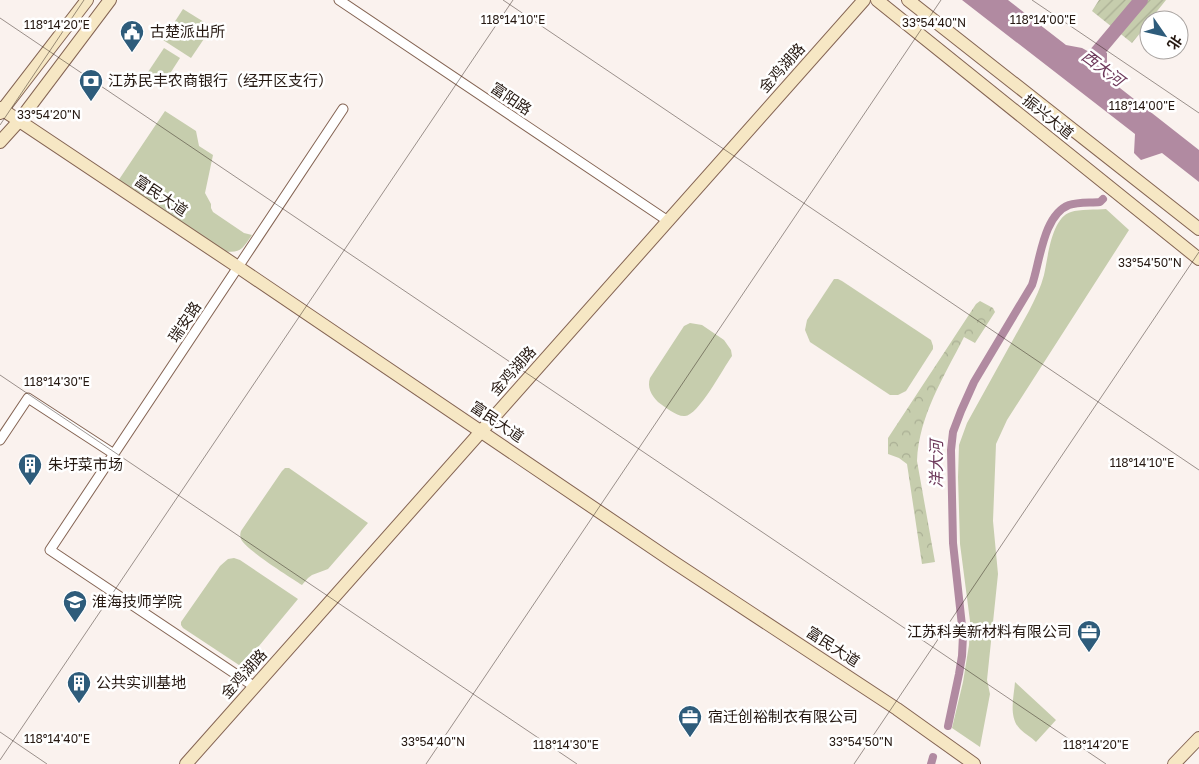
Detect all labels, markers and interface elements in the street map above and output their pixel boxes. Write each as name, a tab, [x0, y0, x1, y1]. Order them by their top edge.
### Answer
north arrow	[1139, 10, 1189, 60]
text: 118°14'10"E	[481, 12, 545, 27]
text: 118°14'00"E	[1010, 12, 1076, 27]
text: 33°54'40"N	[902, 15, 966, 30]
text: 118°14'20"E	[24, 17, 90, 32]
public building icon: 古楚派出所	[119, 19, 145, 53]
place label: 古楚派出所	[150, 22, 225, 40]
text: 北	[1164, 32, 1186, 53]
street label: 金鸡湖路	[754, 39, 808, 96]
water label: 西大河	[1078, 46, 1131, 92]
bank icon: 江苏民丰农商银行（经开区支行）	[78, 68, 104, 102]
place label: 江苏民丰农商银行（经开区支行）	[108, 71, 333, 89]
street label: 富阳路	[488, 78, 535, 118]
street label: 振兴大道	[1020, 90, 1078, 142]
text: 118°14'00"E	[1109, 98, 1175, 113]
text: 33°54'20"N	[17, 107, 81, 122]
street label: 富民大道	[132, 171, 191, 219]
text: 33°54'50"N	[1118, 255, 1182, 270]
street label: 瑞安路	[164, 298, 204, 345]
street label: 金鸡湖路	[485, 342, 539, 399]
text: 118°14'30"E	[24, 374, 90, 389]
street label: 富民大道	[468, 397, 527, 445]
water label: 洋大河	[926, 437, 946, 488]
building icon: 朱圩菜市场	[17, 452, 43, 486]
place label: 朱圩菜市场	[48, 455, 123, 473]
text: 118°14'10"E	[1110, 455, 1174, 470]
school or university icon: 淮海技师学院	[62, 589, 88, 623]
place label: 淮海技师学院	[92, 592, 182, 610]
office icon: 江苏科美新材料有限公司	[1076, 619, 1102, 653]
street label: 富民大道	[803, 622, 864, 670]
place label: 江苏科美新材料有限公司	[907, 622, 1072, 640]
street label: 金鸡湖路	[216, 645, 270, 702]
building icon: 公共实训基地	[66, 670, 92, 704]
place label: 公共实训基地	[96, 673, 186, 691]
office icon: 宿迁创裕制衣有限公司	[677, 704, 703, 738]
place label: 宿迁创裕制衣有限公司	[708, 707, 858, 725]
text: 118°14'40"E	[24, 731, 90, 746]
text: 33°54'40"N	[401, 734, 465, 749]
text: 33°54'50"N	[829, 734, 893, 749]
text: 118°14'30"E	[533, 737, 599, 752]
text: 118°14'20"E	[1063, 737, 1129, 752]

